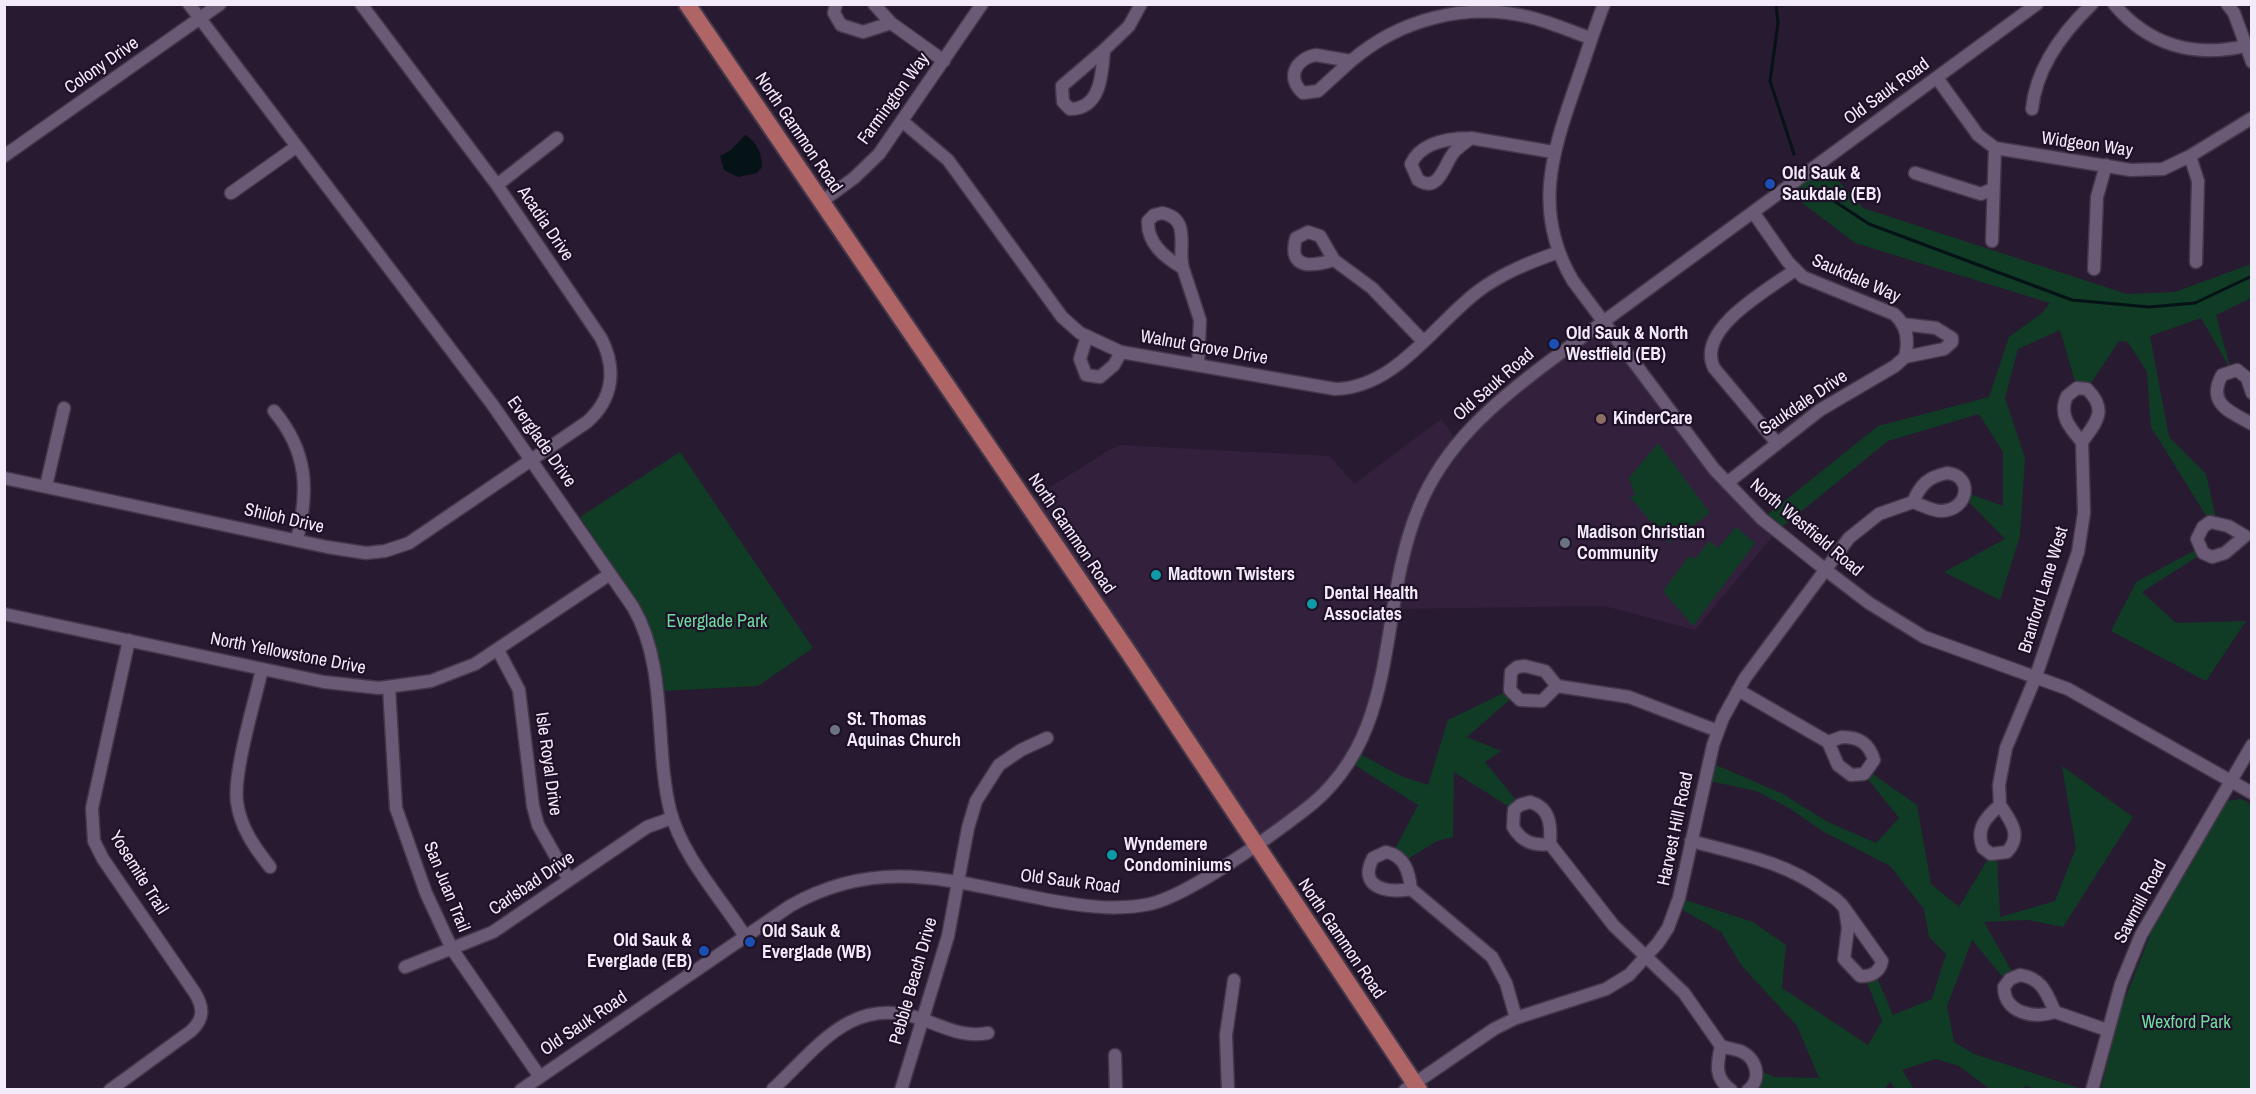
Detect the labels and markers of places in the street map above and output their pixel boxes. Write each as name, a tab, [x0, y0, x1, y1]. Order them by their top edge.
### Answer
place label: Old Sauk & Saukdale (EB)	[1782, 163, 1881, 206]
marker: Old Sauk & Saukdale (EB)	[1763, 177, 1777, 191]
place label: Old Sauk & North Westfield (EB)	[1566, 323, 1688, 366]
marker: Old Sauk & North Westfield (EB)	[1547, 337, 1561, 351]
place label: KinderCare	[1613, 408, 1693, 430]
marker: KinderCare	[1594, 412, 1608, 426]
place label: Madison Christian Community	[1577, 522, 1705, 564]
marker: Madison Christian Community	[1558, 536, 1572, 550]
place label: Madtown Twisters	[1168, 564, 1295, 586]
marker: Madtown Twisters	[1149, 568, 1163, 582]
place label: Dental Health Associates	[1324, 583, 1418, 626]
marker: Dental Health Associates	[1305, 597, 1319, 611]
place label: St. Thomas Aquinas Church	[847, 709, 961, 752]
marker: St. Thomas Aquinas Church	[828, 723, 842, 737]
place label: Wyndemere Condominiums	[1124, 834, 1231, 876]
marker: Wyndemere Condominiums	[1105, 848, 1119, 862]
place label: Old Sauk & Everglade (WB)	[762, 921, 871, 964]
place label: Old Sauk & Everglade (EB)	[587, 930, 692, 972]
marker: Old Sauk & Everglade (WB)	[743, 935, 757, 949]
marker: Old Sauk & Everglade (EB)	[697, 944, 711, 958]

